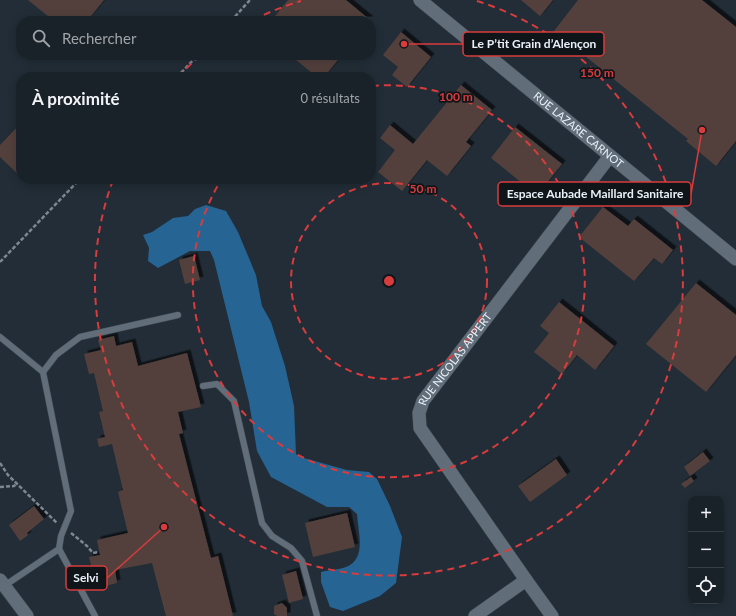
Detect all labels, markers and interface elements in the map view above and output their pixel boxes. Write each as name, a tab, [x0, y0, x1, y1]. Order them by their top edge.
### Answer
search box	[16, 16, 376, 60]
icon: search	[30, 27, 52, 49]
text: Rechercher	[62, 29, 136, 47]
callout: Le P’tit Grain d’Alençon	[463, 32, 604, 56]
text: Le P’tit Grain d’Alençon	[472, 36, 597, 51]
text: 150 m	[580, 65, 614, 80]
text: À proximité	[32, 88, 120, 109]
text: 100 m	[439, 89, 473, 104]
street label: RUE LAZARE CARNOT	[531, 89, 627, 171]
text: 0 résultats	[301, 90, 360, 106]
text: 50 m	[410, 181, 436, 196]
callout: Espace Aubade Maillard Sanitaire	[498, 182, 691, 206]
text: Espace Aubade Maillard Sanitaire	[507, 186, 684, 201]
centre of rings	[382, 274, 396, 288]
street label: RUE NICOLAS APPERT	[415, 310, 494, 407]
map controls	[688, 496, 724, 604]
button: +	[688, 496, 724, 532]
button: −	[688, 532, 724, 568]
callout: Selvi	[66, 566, 107, 590]
button: locate	[688, 568, 724, 604]
text: Selvi	[73, 570, 99, 585]

